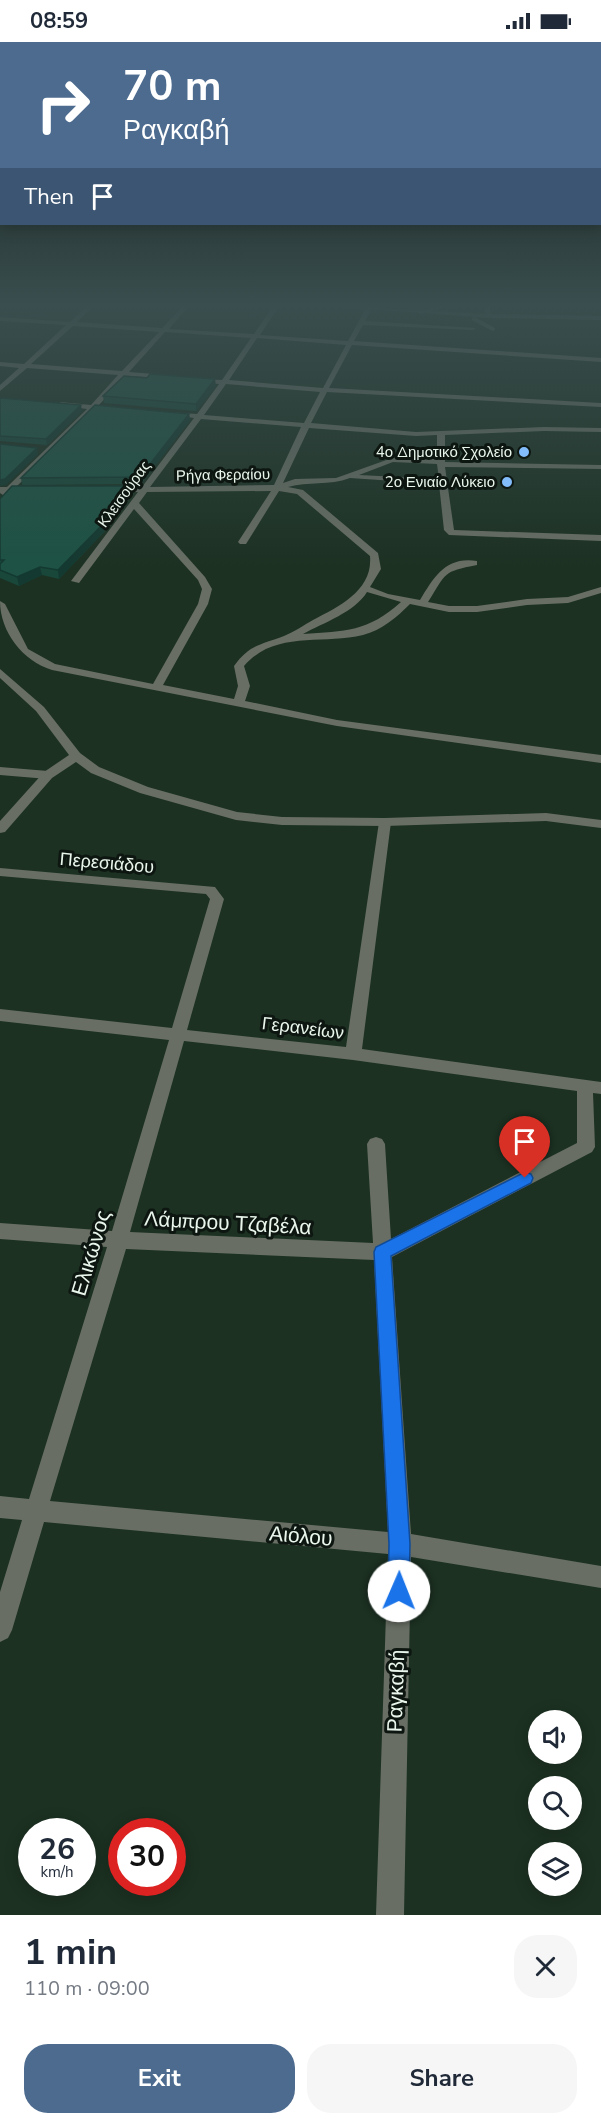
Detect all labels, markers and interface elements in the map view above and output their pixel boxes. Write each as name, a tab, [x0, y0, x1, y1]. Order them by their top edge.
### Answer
text: 08:59	[30, 6, 88, 36]
text: 70 m	[123, 58, 222, 115]
icon: right	[24, 66, 102, 144]
text: Ραγκαβή	[123, 112, 229, 149]
icon: arrive	[86, 180, 119, 213]
text: Then	[24, 182, 74, 212]
place label: 4ο Δημοτικό Σχολείο	[376, 442, 512, 462]
marker: 4ο Δημοτικό Σχολείο	[517, 445, 531, 459]
street label: Κλεισούρας	[93, 457, 155, 531]
street label: Ρήγα Φεραίου	[176, 464, 270, 486]
place label: 2ο Ενιαίο Λύκειο	[385, 472, 495, 492]
marker: 2ο Ενιαίο Λύκειο	[500, 475, 514, 489]
street label: Περεσιάδου	[59, 847, 155, 879]
street label: Γερανείων	[261, 1011, 345, 1045]
pin	[499, 1116, 550, 1178]
icon: arrive	[508, 1125, 541, 1158]
street label: Λάμπρου Τζαβέλα	[144, 1205, 312, 1241]
street label: Ελικώνος	[65, 1207, 117, 1299]
street label: Αιόλου	[268, 1519, 334, 1553]
position arrow	[367, 1559, 431, 1623]
street label: Ραγκαβή	[381, 1649, 411, 1733]
map controls	[528, 1710, 582, 1896]
button: sound	[528, 1710, 582, 1764]
button: search	[528, 1776, 582, 1830]
speed limit sign: 30	[108, 1818, 186, 1896]
text: 26	[39, 1829, 75, 1870]
button: layers	[528, 1842, 582, 1896]
text: km/h	[40, 1862, 74, 1882]
text: 1 min	[24, 1928, 117, 1977]
button: close	[514, 1935, 577, 1998]
text: 110 m · 09:00	[24, 1975, 150, 2002]
button: Exit	[24, 2044, 295, 2113]
button: Share	[307, 2044, 577, 2113]

